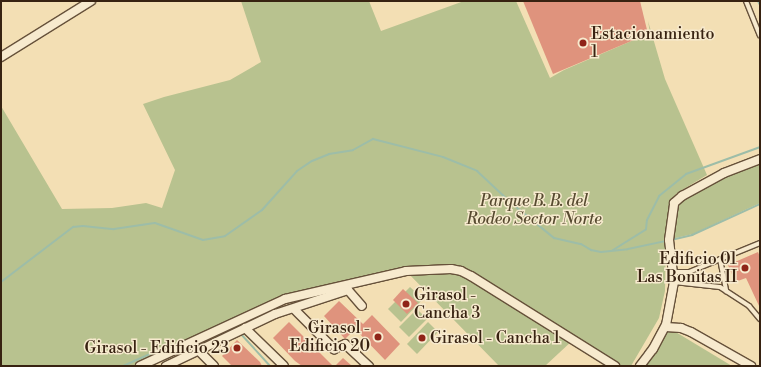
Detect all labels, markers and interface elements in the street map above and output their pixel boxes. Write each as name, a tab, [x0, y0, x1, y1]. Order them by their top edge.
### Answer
place label: Estacionamiento 1	[591, 24, 715, 62]
marker: Estacionamiento 1	[578, 38, 588, 48]
park label: Parque B. B. del Rodeo Sector Norte	[466, 191, 602, 229]
place label: Edificio 01 Las Bonitas II	[637, 249, 737, 287]
marker: Edificio 01 Las Bonitas II	[740, 263, 750, 273]
place label: Girasol - Cancha 3	[414, 285, 480, 323]
marker: Girasol - Cancha 3	[401, 299, 411, 309]
place label: Girasol - Edificio 20	[289, 318, 370, 356]
place label: Girasol - Cancha 1	[430, 328, 560, 348]
marker: Girasol - Edificio 20	[373, 332, 383, 342]
marker: Girasol - Cancha 1	[417, 333, 427, 343]
place label: Girasol - Edificio 23	[85, 338, 229, 358]
marker: Girasol - Edificio 23	[232, 343, 242, 353]

